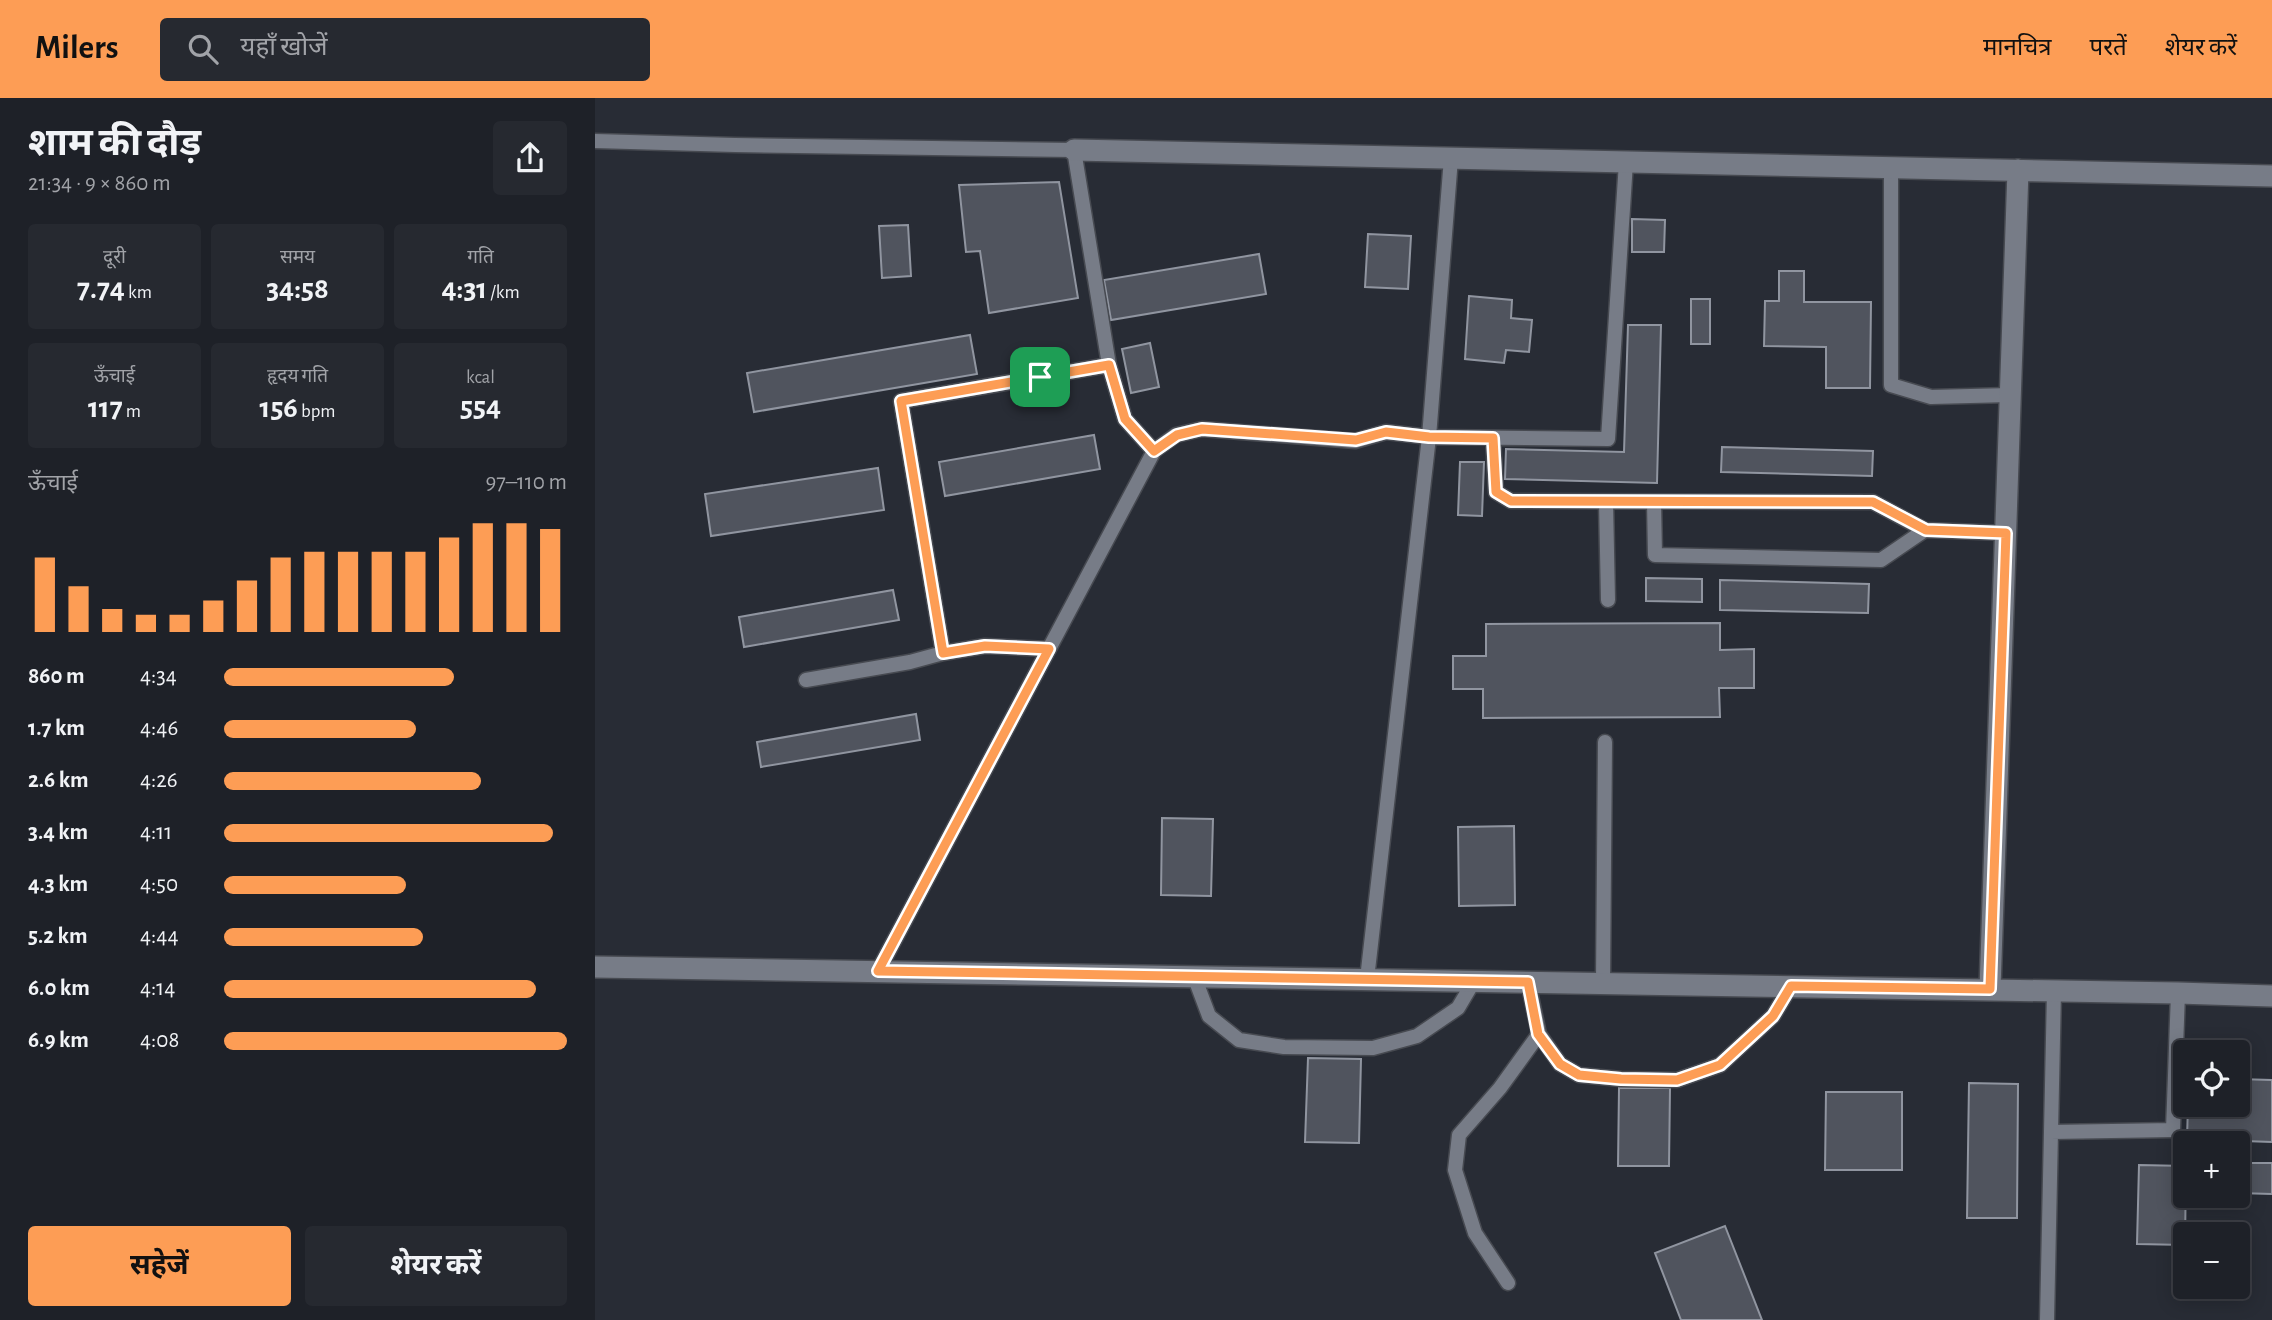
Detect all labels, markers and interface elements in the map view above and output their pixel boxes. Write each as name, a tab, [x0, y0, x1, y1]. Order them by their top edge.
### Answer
search box	[160, 18, 650, 81]
icon: search	[184, 30, 222, 68]
text: Milers	[35, 32, 118, 65]
text: यहाँ खोजें	[240, 34, 328, 60]
text: मानचित्र	[1983, 36, 2052, 60]
text: परतें	[2090, 36, 2127, 60]
text: शेयर करें	[2165, 36, 2237, 60]
button: share	[493, 121, 567, 195]
text: शाम की दौड़	[28, 125, 201, 163]
text: 21:34 · 9 × 860 m	[28, 172, 171, 195]
text: दूरी	[103, 248, 126, 267]
text: समय	[280, 248, 315, 267]
text: गति	[467, 248, 494, 267]
text: 7.74	[77, 274, 125, 304]
text: 34:58	[266, 274, 329, 304]
text: 4:31	[441, 274, 487, 304]
text: km	[125, 283, 152, 302]
text: /km	[487, 283, 520, 302]
pin	[1010, 347, 1070, 407]
icon: arrive	[1021, 358, 1059, 396]
text: ऊँचाई	[94, 367, 135, 386]
text: हृदय गति	[267, 367, 328, 386]
text: kcal	[466, 368, 495, 387]
text: 554	[460, 392, 501, 422]
text: 117	[88, 393, 123, 423]
text: 156	[260, 393, 298, 423]
text: m	[123, 402, 141, 421]
text: bpm	[298, 402, 335, 421]
text: 97–110 m	[485, 471, 567, 494]
text: ऊँचाई	[28, 472, 78, 495]
text: 860 m	[28, 665, 84, 688]
text: 4:34	[140, 665, 177, 688]
text: 1.7 km	[28, 717, 85, 740]
text: 4:46	[140, 717, 178, 740]
text: 2.6 km	[28, 769, 89, 792]
text: 4:26	[140, 769, 178, 792]
text: 3.4 km	[28, 821, 88, 844]
text: 4:11	[140, 821, 172, 844]
text: 4.3 km	[28, 873, 88, 896]
text: 4:50	[140, 873, 178, 896]
text: 5.2 km	[28, 925, 87, 948]
text: 4:44	[140, 925, 178, 948]
text: 6.0 km	[28, 977, 90, 1000]
text: 4:14	[140, 977, 175, 1000]
text: 6.9 km	[28, 1029, 89, 1052]
text: 4:08	[140, 1029, 179, 1052]
map controls	[2173, 1040, 2250, 1299]
button: locate	[2173, 1040, 2250, 1117]
button: +	[2173, 1131, 2250, 1208]
button: −	[2173, 1222, 2250, 1299]
button: सहेजें	[28, 1226, 291, 1306]
button: शेयर करें	[305, 1226, 567, 1306]

